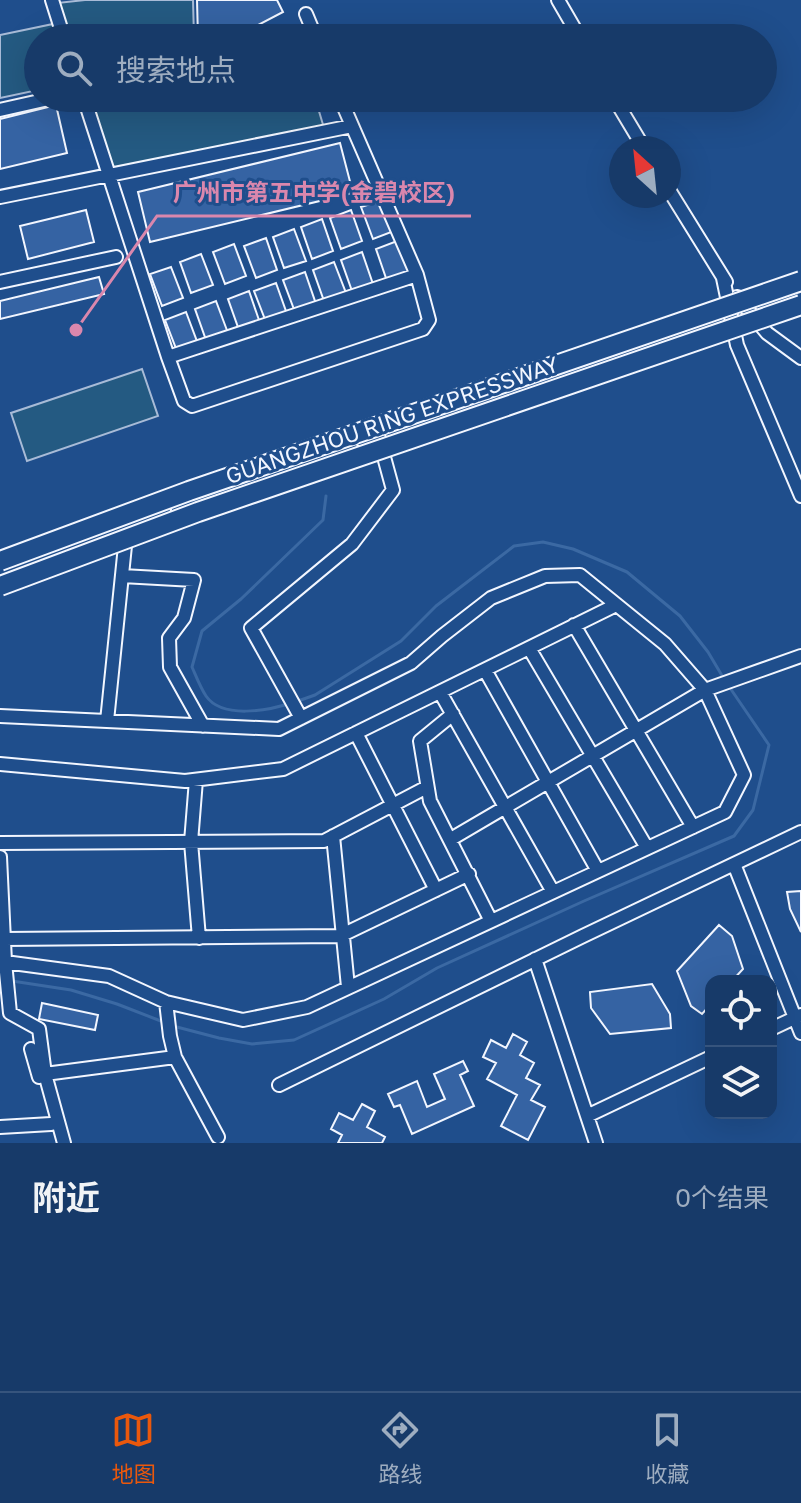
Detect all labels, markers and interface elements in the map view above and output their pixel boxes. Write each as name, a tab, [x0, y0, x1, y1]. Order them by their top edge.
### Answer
search box	[24, 24, 777, 112]
icon: search	[52, 46, 96, 90]
text: 搜索地点	[116, 52, 236, 88]
north arrow	[609, 136, 681, 208]
callout: 广州市第五中学(金碧校区)	[157, 168, 471, 216]
text: 广州市第五中学(金碧校区)	[173, 177, 455, 206]
street label: GUANGZHOU RING EXPRESSWAY	[222, 350, 562, 489]
map controls	[705, 975, 777, 1119]
button: locate	[705, 975, 777, 1047]
button: layers	[705, 1047, 777, 1119]
text: 附近	[32, 1177, 100, 1217]
text: 0个结果	[675, 1182, 769, 1213]
tab: 地图	[111, 1408, 156, 1488]
tab: 路线	[378, 1408, 423, 1488]
tab: 收藏	[645, 1408, 690, 1488]

